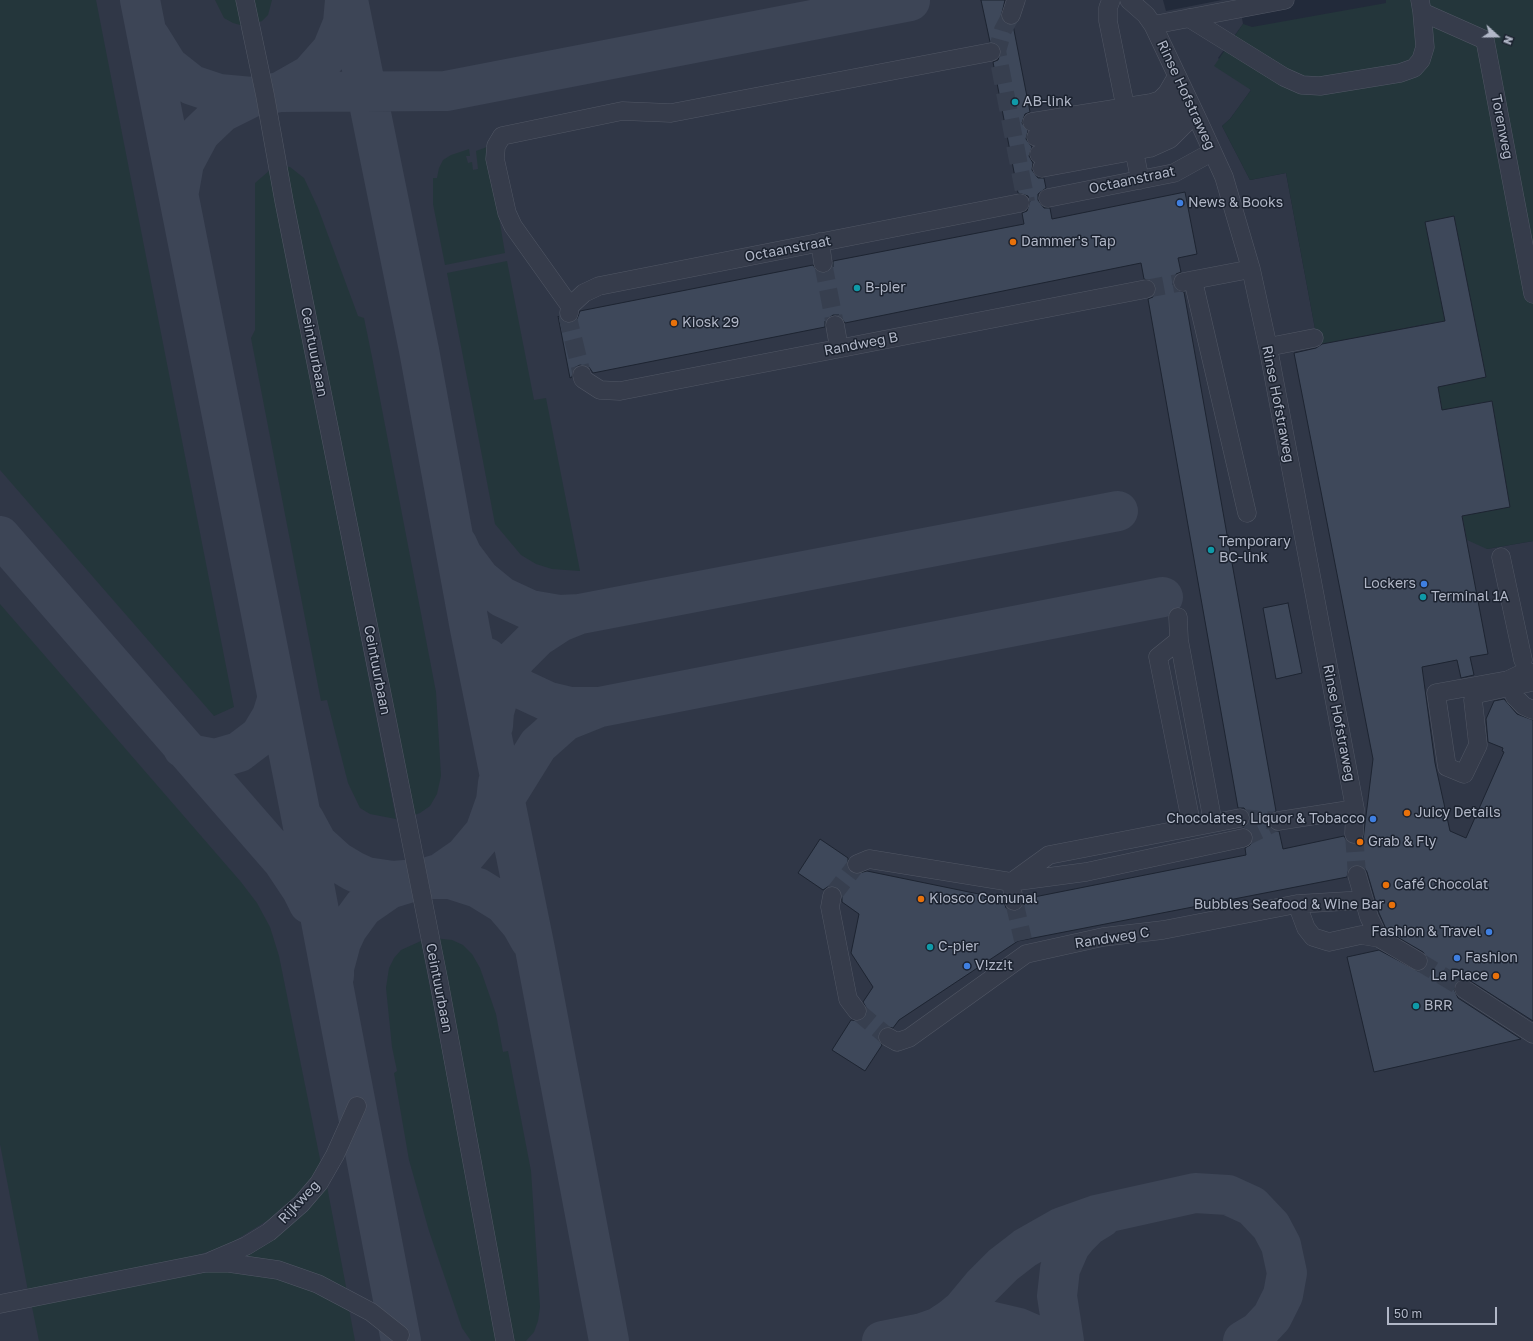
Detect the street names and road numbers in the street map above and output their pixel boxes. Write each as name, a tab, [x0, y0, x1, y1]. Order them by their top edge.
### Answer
street label: Rinse Hofstraweg	[1153, 38, 1219, 152]
street label: Torenweg	[1487, 93, 1517, 161]
street label: Octaanstraat	[1087, 163, 1177, 197]
street label: Octaanstraat	[743, 232, 833, 266]
street label: Ceintuurbaan	[297, 306, 331, 398]
street label: Randweg B	[822, 329, 900, 359]
street label: Rinse Hofstraweg	[1258, 344, 1298, 464]
street label: Ceintuurbaan	[360, 624, 394, 716]
street label: Rinse Hofstraweg	[1319, 663, 1359, 783]
street label: Randweg C	[1073, 924, 1151, 952]
street label: Ceintuurbaan	[422, 942, 456, 1034]
street label: Rijkweg	[275, 1177, 323, 1227]

